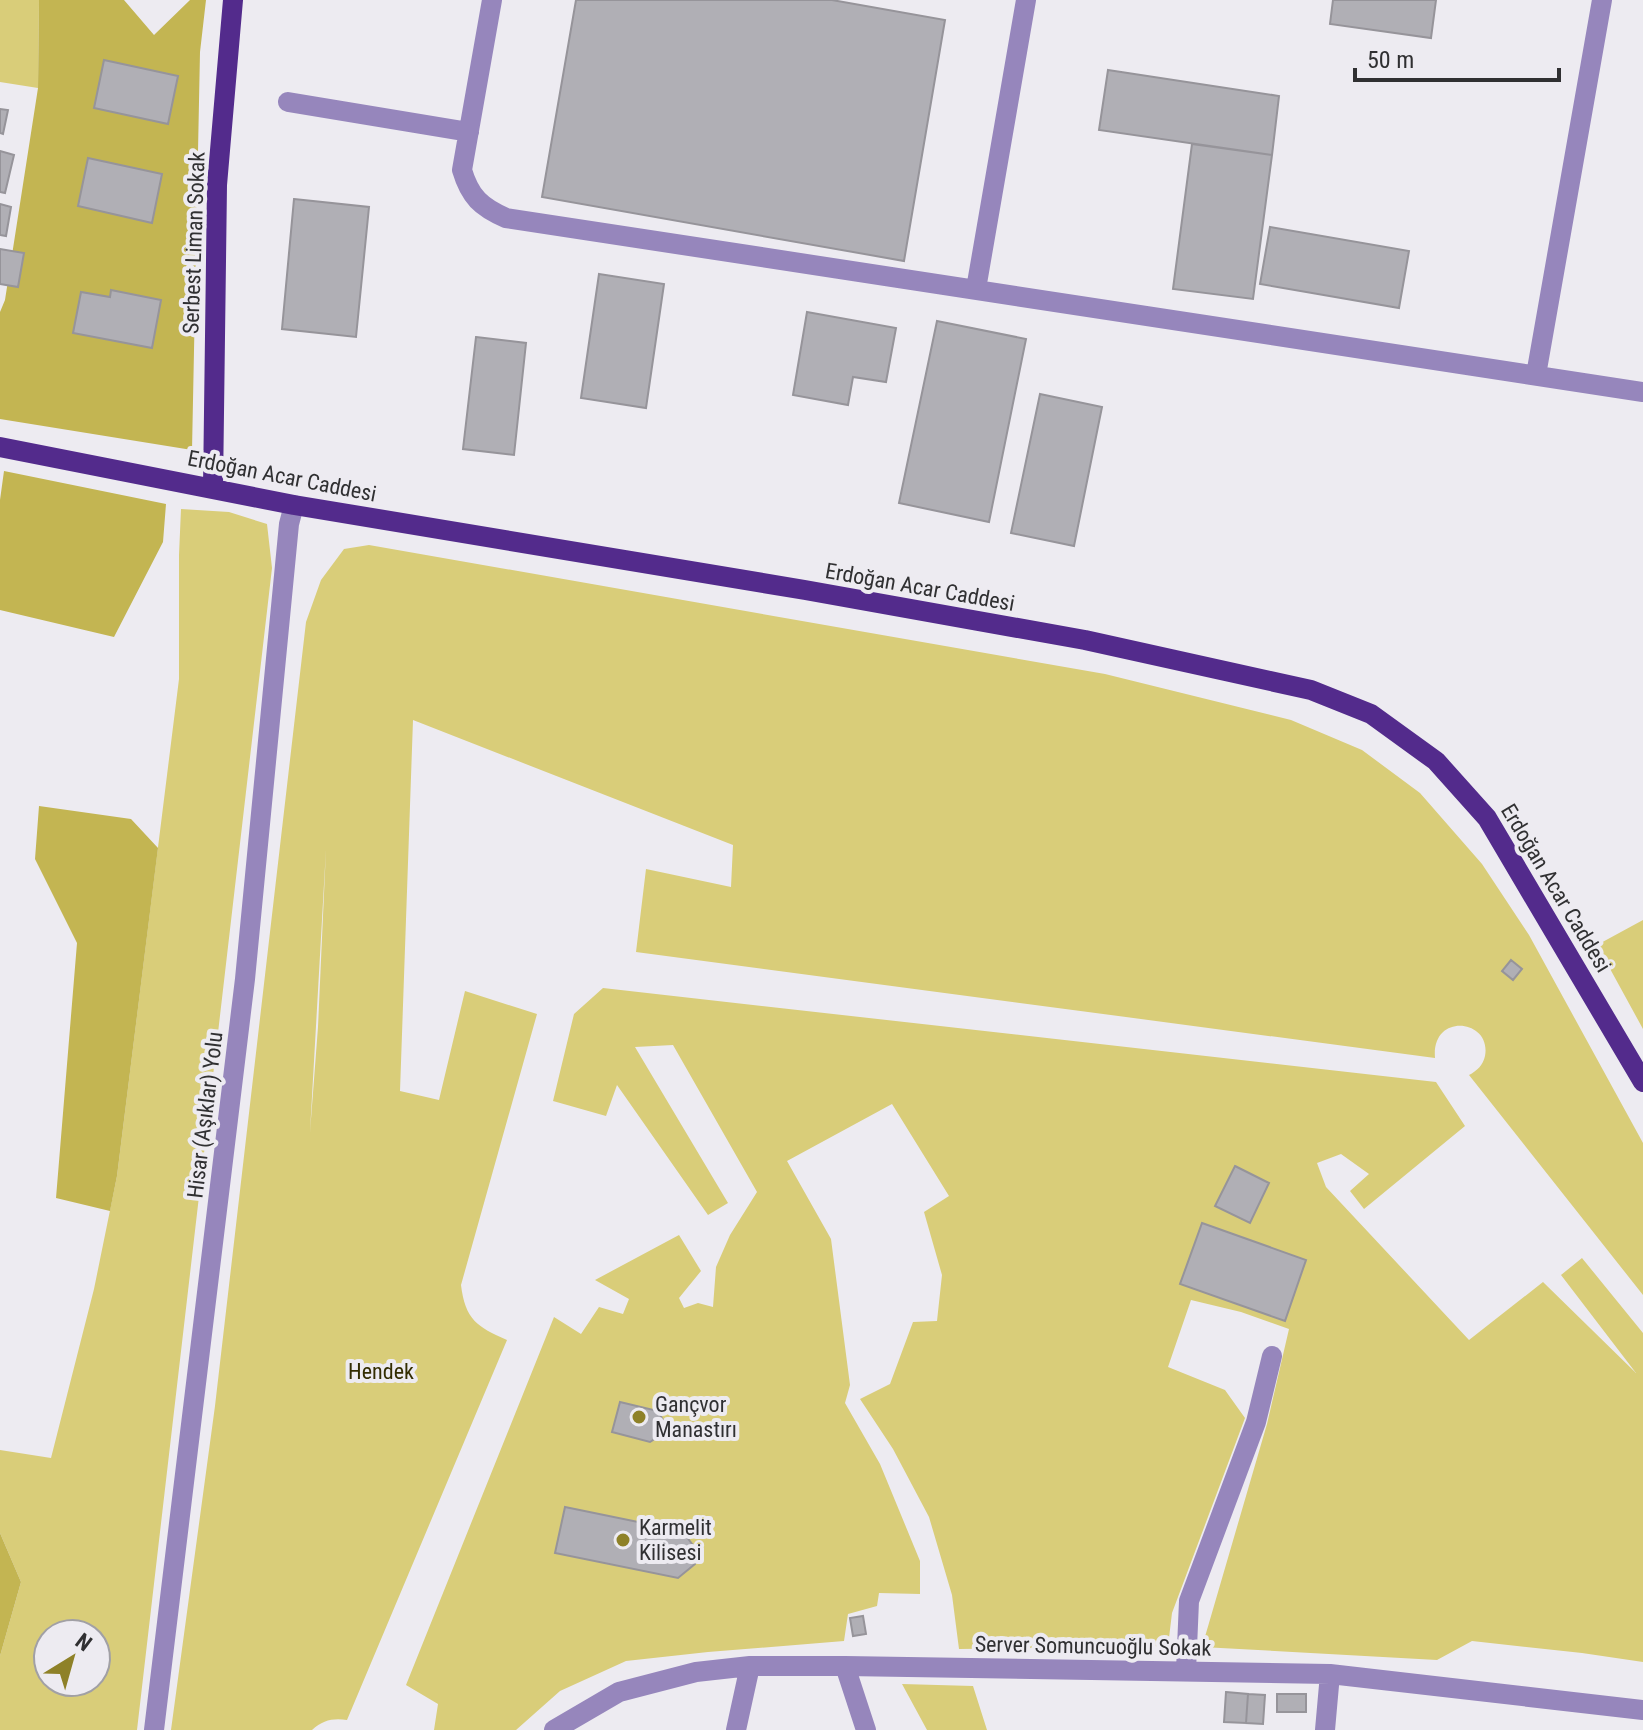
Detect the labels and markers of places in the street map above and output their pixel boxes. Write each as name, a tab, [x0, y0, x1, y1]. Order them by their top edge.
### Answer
place label: Gançvor Manastırı	[655, 1392, 737, 1442]
marker: Gançvor Manastırı	[630, 1408, 648, 1426]
place label: Karmelit Kilisesi	[639, 1515, 712, 1565]
marker: Karmelit Kilisesi	[614, 1531, 632, 1549]

